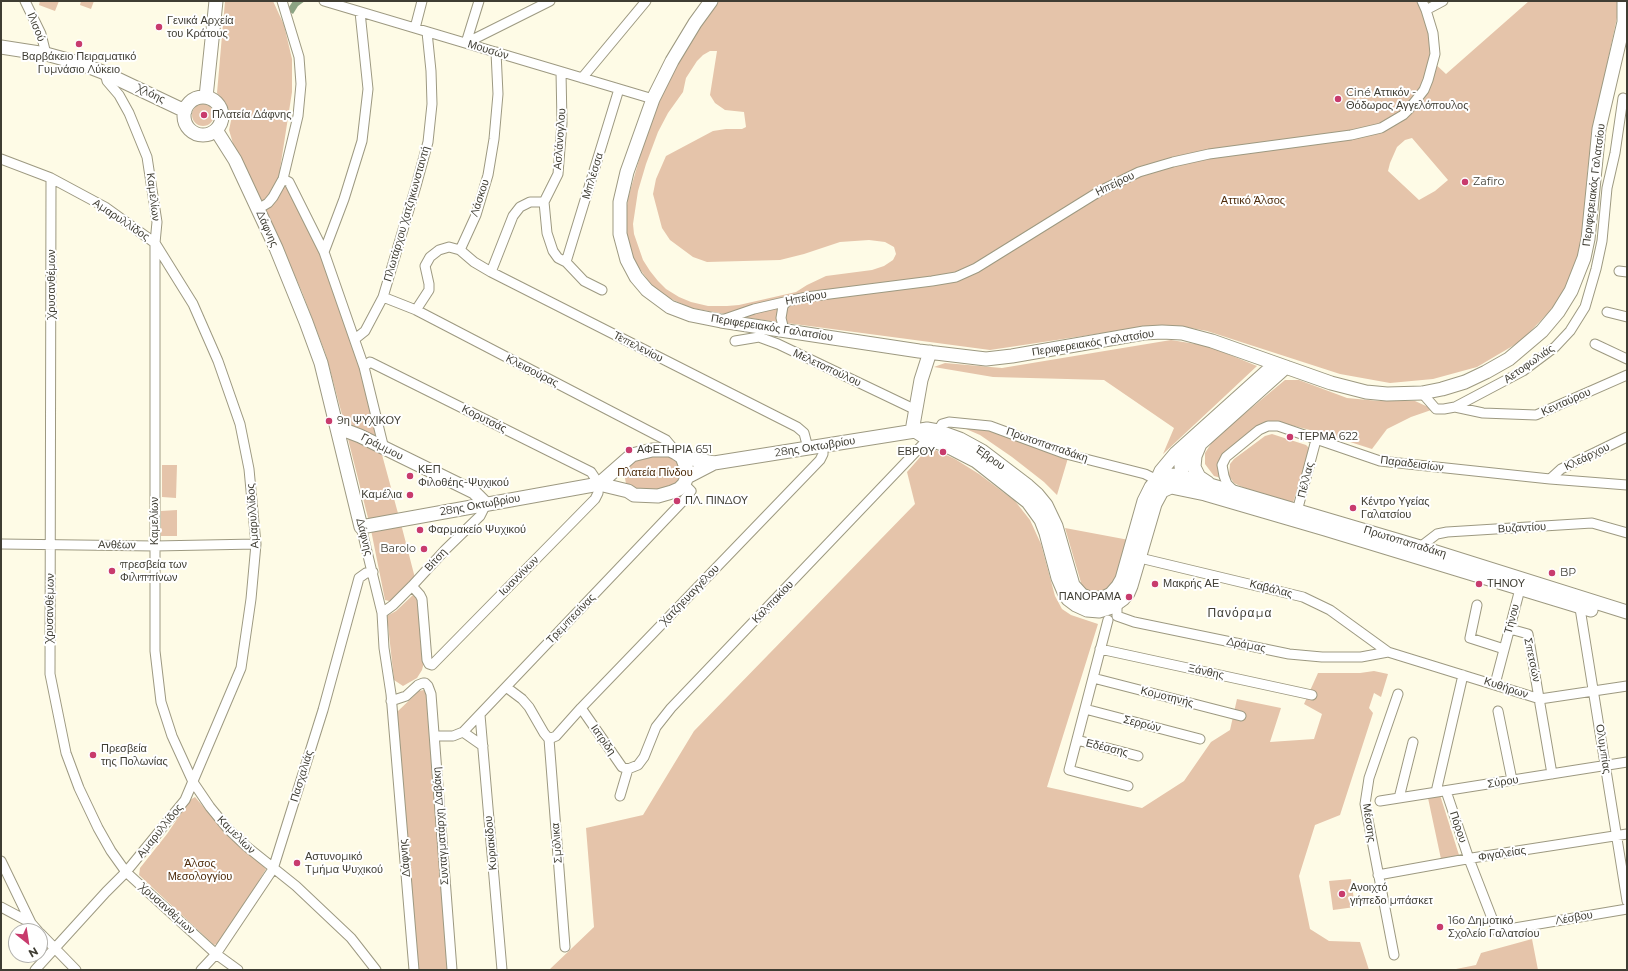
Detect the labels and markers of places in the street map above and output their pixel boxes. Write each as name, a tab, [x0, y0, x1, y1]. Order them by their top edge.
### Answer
place label: Γενικά Αρχεία του Κράτους	[167, 14, 234, 40]
marker: Γενικά Αρχεία του Κράτους	[154, 22, 164, 32]
marker: Βαρβάκειο Πειραματικό Γυμνάσιο Λύκειο	[74, 39, 84, 49]
place label: Βαρβάκειο Πειραματικό Γυμνάσιο Λύκειο	[22, 50, 136, 76]
place label: Ciné Αττικόν - Θόδωρος Αγγελόπουλος	[1346, 86, 1469, 112]
marker: Ciné Αττικόν - Θόδωρος Αγγελόπουλος	[1333, 94, 1343, 104]
place label: Πλατεία Δάφνης	[212, 108, 291, 122]
marker: Πλατεία Δάφνης	[199, 110, 209, 120]
place label: Zafiro	[1473, 175, 1505, 189]
marker: Zafiro	[1460, 177, 1470, 187]
place label: 9η ΨΥΧΙΚΟΥ	[337, 414, 401, 428]
marker: 9η ΨΥΧΙΚΟΥ	[324, 416, 334, 426]
place label: ΤΕΡΜΑ 622	[1298, 430, 1358, 444]
marker: ΤΕΡΜΑ 622	[1285, 432, 1295, 442]
place label: ΑΦΕΤΗΡΙΑ 651	[637, 443, 712, 457]
marker: ΑΦΕΤΗΡΙΑ 651	[624, 445, 634, 455]
place label: ΕΒΡΟΥ	[897, 445, 935, 459]
marker: ΕΒΡΟΥ	[938, 447, 948, 457]
place label: ΚΕΠ Φιλοθέης-Ψυχικού	[418, 463, 509, 489]
marker: ΚΕΠ Φιλοθέης-Ψυχικού	[405, 471, 415, 481]
place label: Καμέλια	[361, 488, 402, 502]
marker: Καμέλια	[405, 490, 415, 500]
place label: ΠΛ. ΠΙΝΔΟΥ	[685, 494, 748, 508]
place label: Κέντρο Υγείας Γαλατσίου	[1361, 495, 1430, 521]
marker: ΠΛ. ΠΙΝΔΟΥ	[672, 496, 682, 506]
marker: Κέντρο Υγείας Γαλατσίου	[1348, 503, 1358, 513]
place label: Φαρμακείο Ψυχικού	[428, 523, 526, 537]
marker: Φαρμακείο Ψυχικού	[415, 525, 425, 535]
place label: Barolo	[380, 542, 416, 556]
marker: Barolo	[419, 544, 429, 554]
place label: πρεσβεία των Φιλιππίνων	[120, 558, 187, 584]
marker: πρεσβεία των Φιλιππίνων	[107, 566, 117, 576]
place label: BP	[1560, 566, 1576, 580]
marker: BP	[1547, 568, 1557, 578]
place label: Μακρής ΑΕ	[1163, 577, 1219, 591]
place label: ΤΗΝΟΥ	[1487, 577, 1525, 591]
marker: Μακρής ΑΕ	[1150, 579, 1160, 589]
marker: ΤΗΝΟΥ	[1474, 579, 1484, 589]
place label: ΠΑΝΟΡΑΜΑ	[1059, 590, 1121, 604]
marker: ΠΑΝΟΡΑΜΑ	[1124, 592, 1134, 602]
place label: Πρεσβεία της Πολωνίας	[101, 742, 168, 768]
marker: Πρεσβεία της Πολωνίας	[88, 750, 98, 760]
place label: Αστυνομικό Τμήμα Ψυχικού	[305, 850, 383, 876]
marker: Αστυνομικό Τμήμα Ψυχικού	[292, 858, 302, 868]
place label: Ανοιχτό γήπεδο μπάσκετ	[1350, 881, 1433, 907]
marker: Ανοιχτό γήπεδο μπάσκετ	[1337, 889, 1347, 899]
place label: 16ο Δημοτικό Σχολείο Γαλατσίου	[1448, 914, 1539, 940]
marker: 16ο Δημοτικό Σχολείο Γαλατσίου	[1435, 922, 1445, 932]

